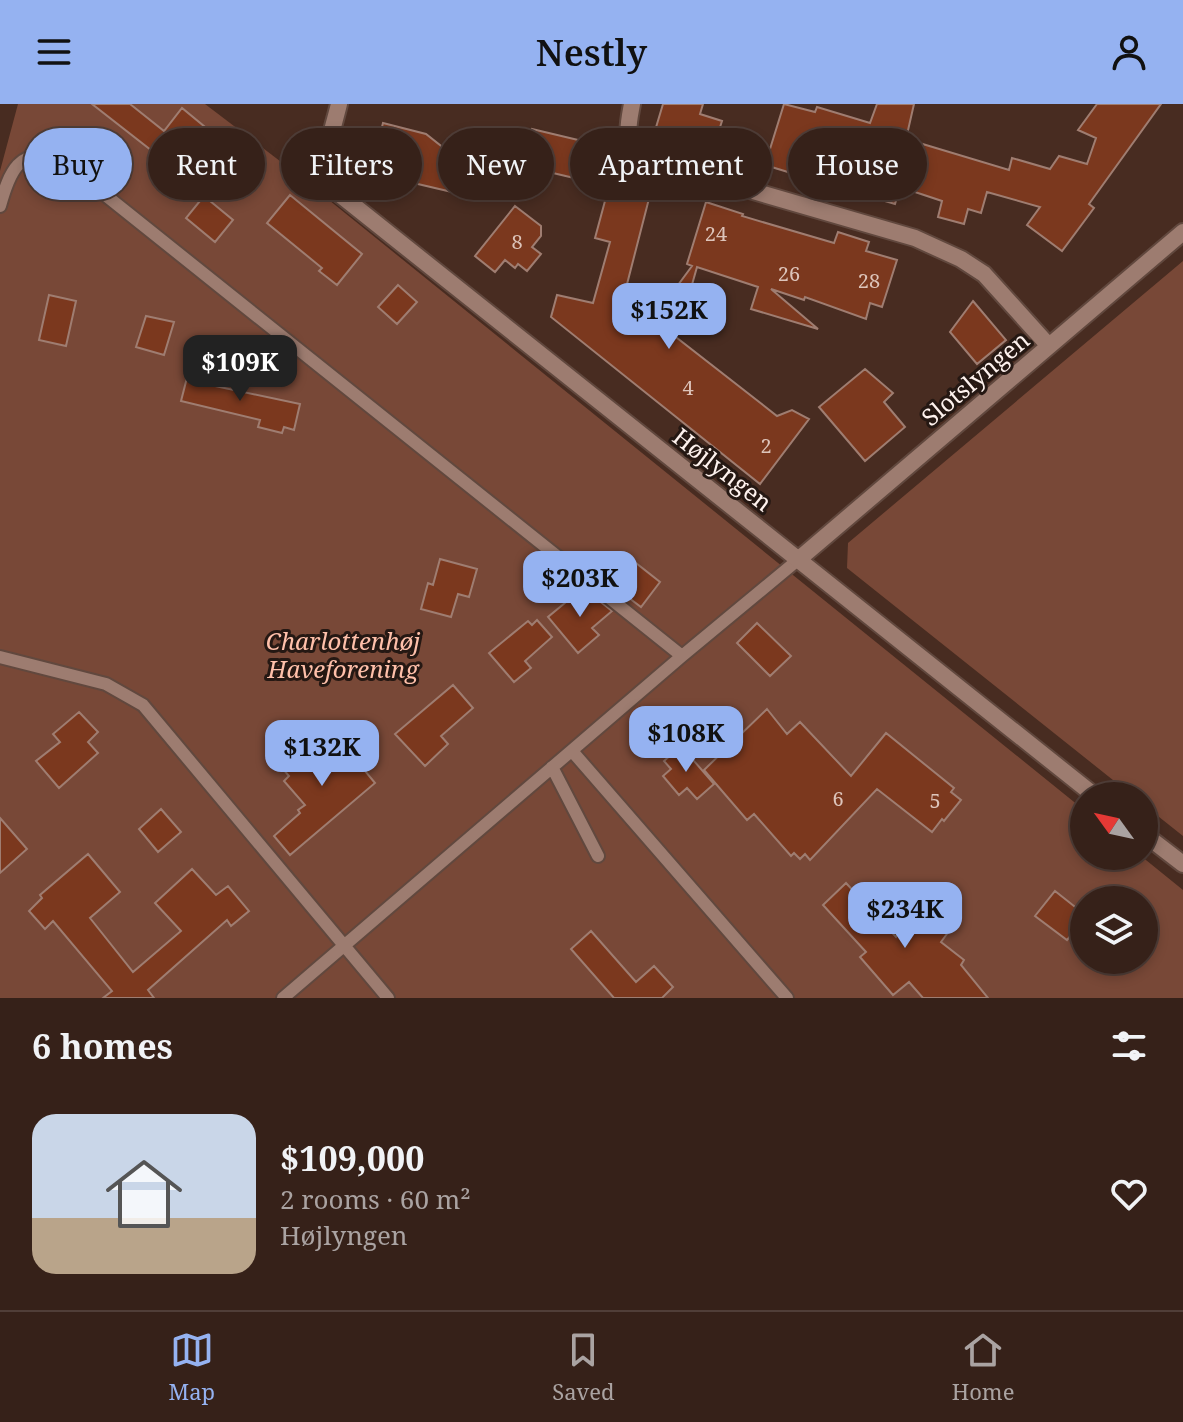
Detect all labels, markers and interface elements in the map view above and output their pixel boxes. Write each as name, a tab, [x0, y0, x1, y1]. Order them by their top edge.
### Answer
text: Nestly	[536, 28, 647, 77]
icon: menu	[32, 30, 76, 74]
icon: person	[1107, 30, 1151, 74]
chip: Buy	[24, 128, 132, 200]
chip: Rent	[148, 128, 265, 200]
chip: Filters	[281, 128, 422, 200]
chip: New	[438, 128, 554, 200]
chip: Apartment	[570, 128, 772, 200]
chip: House	[788, 128, 927, 200]
house number: 24	[705, 220, 727, 247]
house number: 8	[511, 228, 523, 255]
house number: 26	[778, 260, 800, 287]
house number: 28	[858, 267, 880, 294]
pin: $152K	[613, 283, 725, 351]
text: $152K	[630, 291, 708, 327]
street label: Slotslyngen	[914, 323, 1036, 433]
pin: $109K	[184, 335, 296, 403]
text: $109K	[201, 343, 279, 379]
house number: 4	[682, 374, 694, 401]
street label: Højlyngen	[666, 420, 780, 518]
house number: 2	[760, 432, 772, 459]
pin: $203K	[524, 551, 636, 619]
text: $203K	[541, 559, 619, 595]
park label: Charlottenhøj Haveforening	[266, 624, 420, 685]
pin: $108K	[630, 706, 742, 774]
text: $108K	[647, 714, 725, 750]
pin: $132K	[266, 720, 378, 788]
text: $132K	[283, 728, 361, 764]
north arrow	[1070, 782, 1158, 870]
map controls	[1070, 782, 1158, 974]
house number: 6	[832, 785, 844, 812]
house number: 5	[929, 787, 941, 814]
pin: $234K	[849, 882, 961, 950]
button: layers	[1070, 886, 1158, 974]
text: $234K	[866, 890, 944, 926]
text: 6 homes	[32, 1023, 173, 1069]
icon: filters	[1107, 1024, 1151, 1068]
text: $109,000	[280, 1135, 424, 1181]
icon: home	[96, 1146, 192, 1242]
icon: heart	[1107, 1172, 1151, 1216]
text: 2 rooms · 60 m²	[280, 1181, 471, 1217]
text: Højlyngen	[280, 1217, 408, 1253]
tab: Map	[169, 1328, 215, 1406]
tab: Saved	[552, 1328, 615, 1406]
tab: Home	[952, 1328, 1014, 1406]

